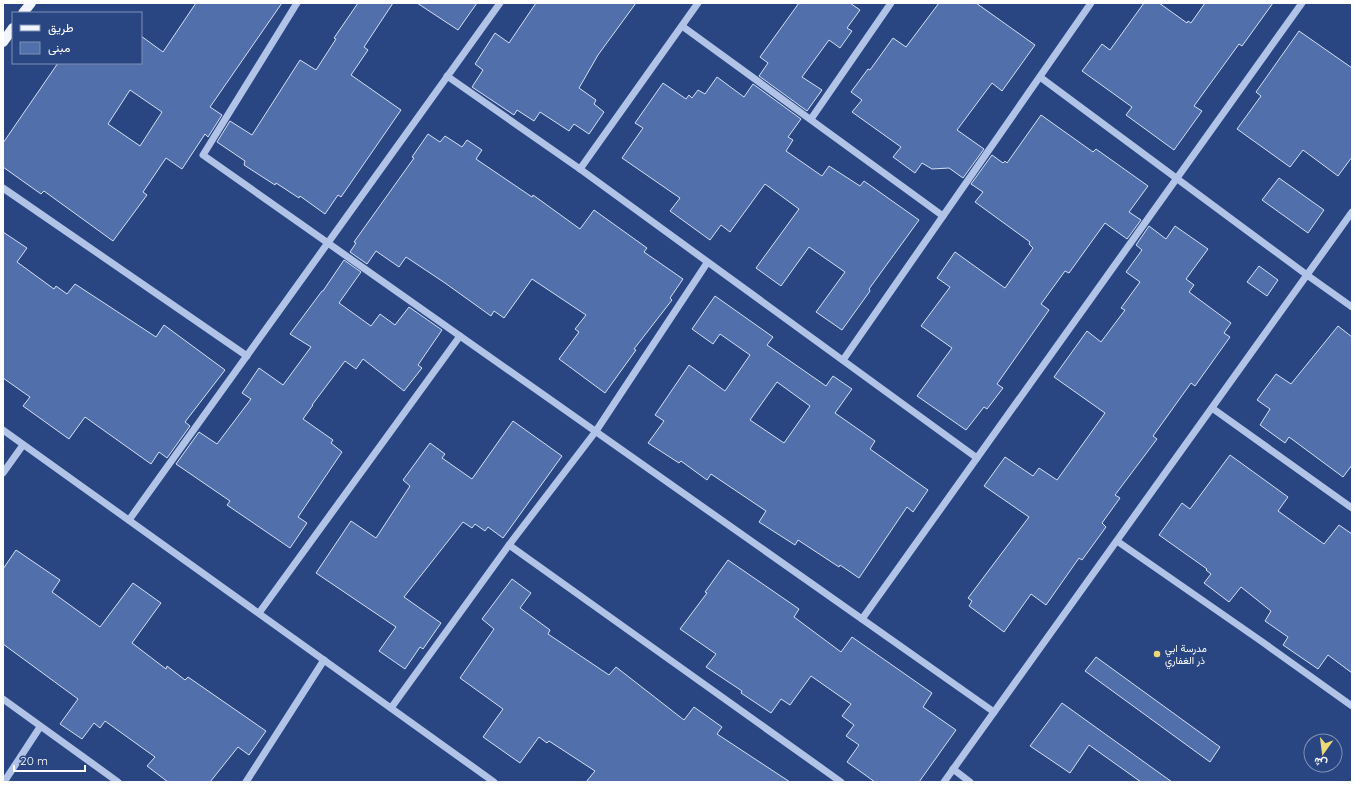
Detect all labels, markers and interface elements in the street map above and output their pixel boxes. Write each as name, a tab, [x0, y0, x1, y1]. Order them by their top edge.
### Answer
legend	[12, 12, 142, 64]
text: طريق	[48, 20, 74, 36]
text: مبنى	[48, 40, 70, 56]
place label: مدرسة ابي ذر الغفاري	[1165, 642, 1207, 669]
marker: مدرسة ابي ذر الغفاري	[1152, 649, 1162, 659]
north arrow	[1303, 733, 1343, 773]
scale bar	[14, 747, 85, 773]
text: 20 m	[20, 753, 48, 768]
text: ش	[1312, 754, 1329, 771]

